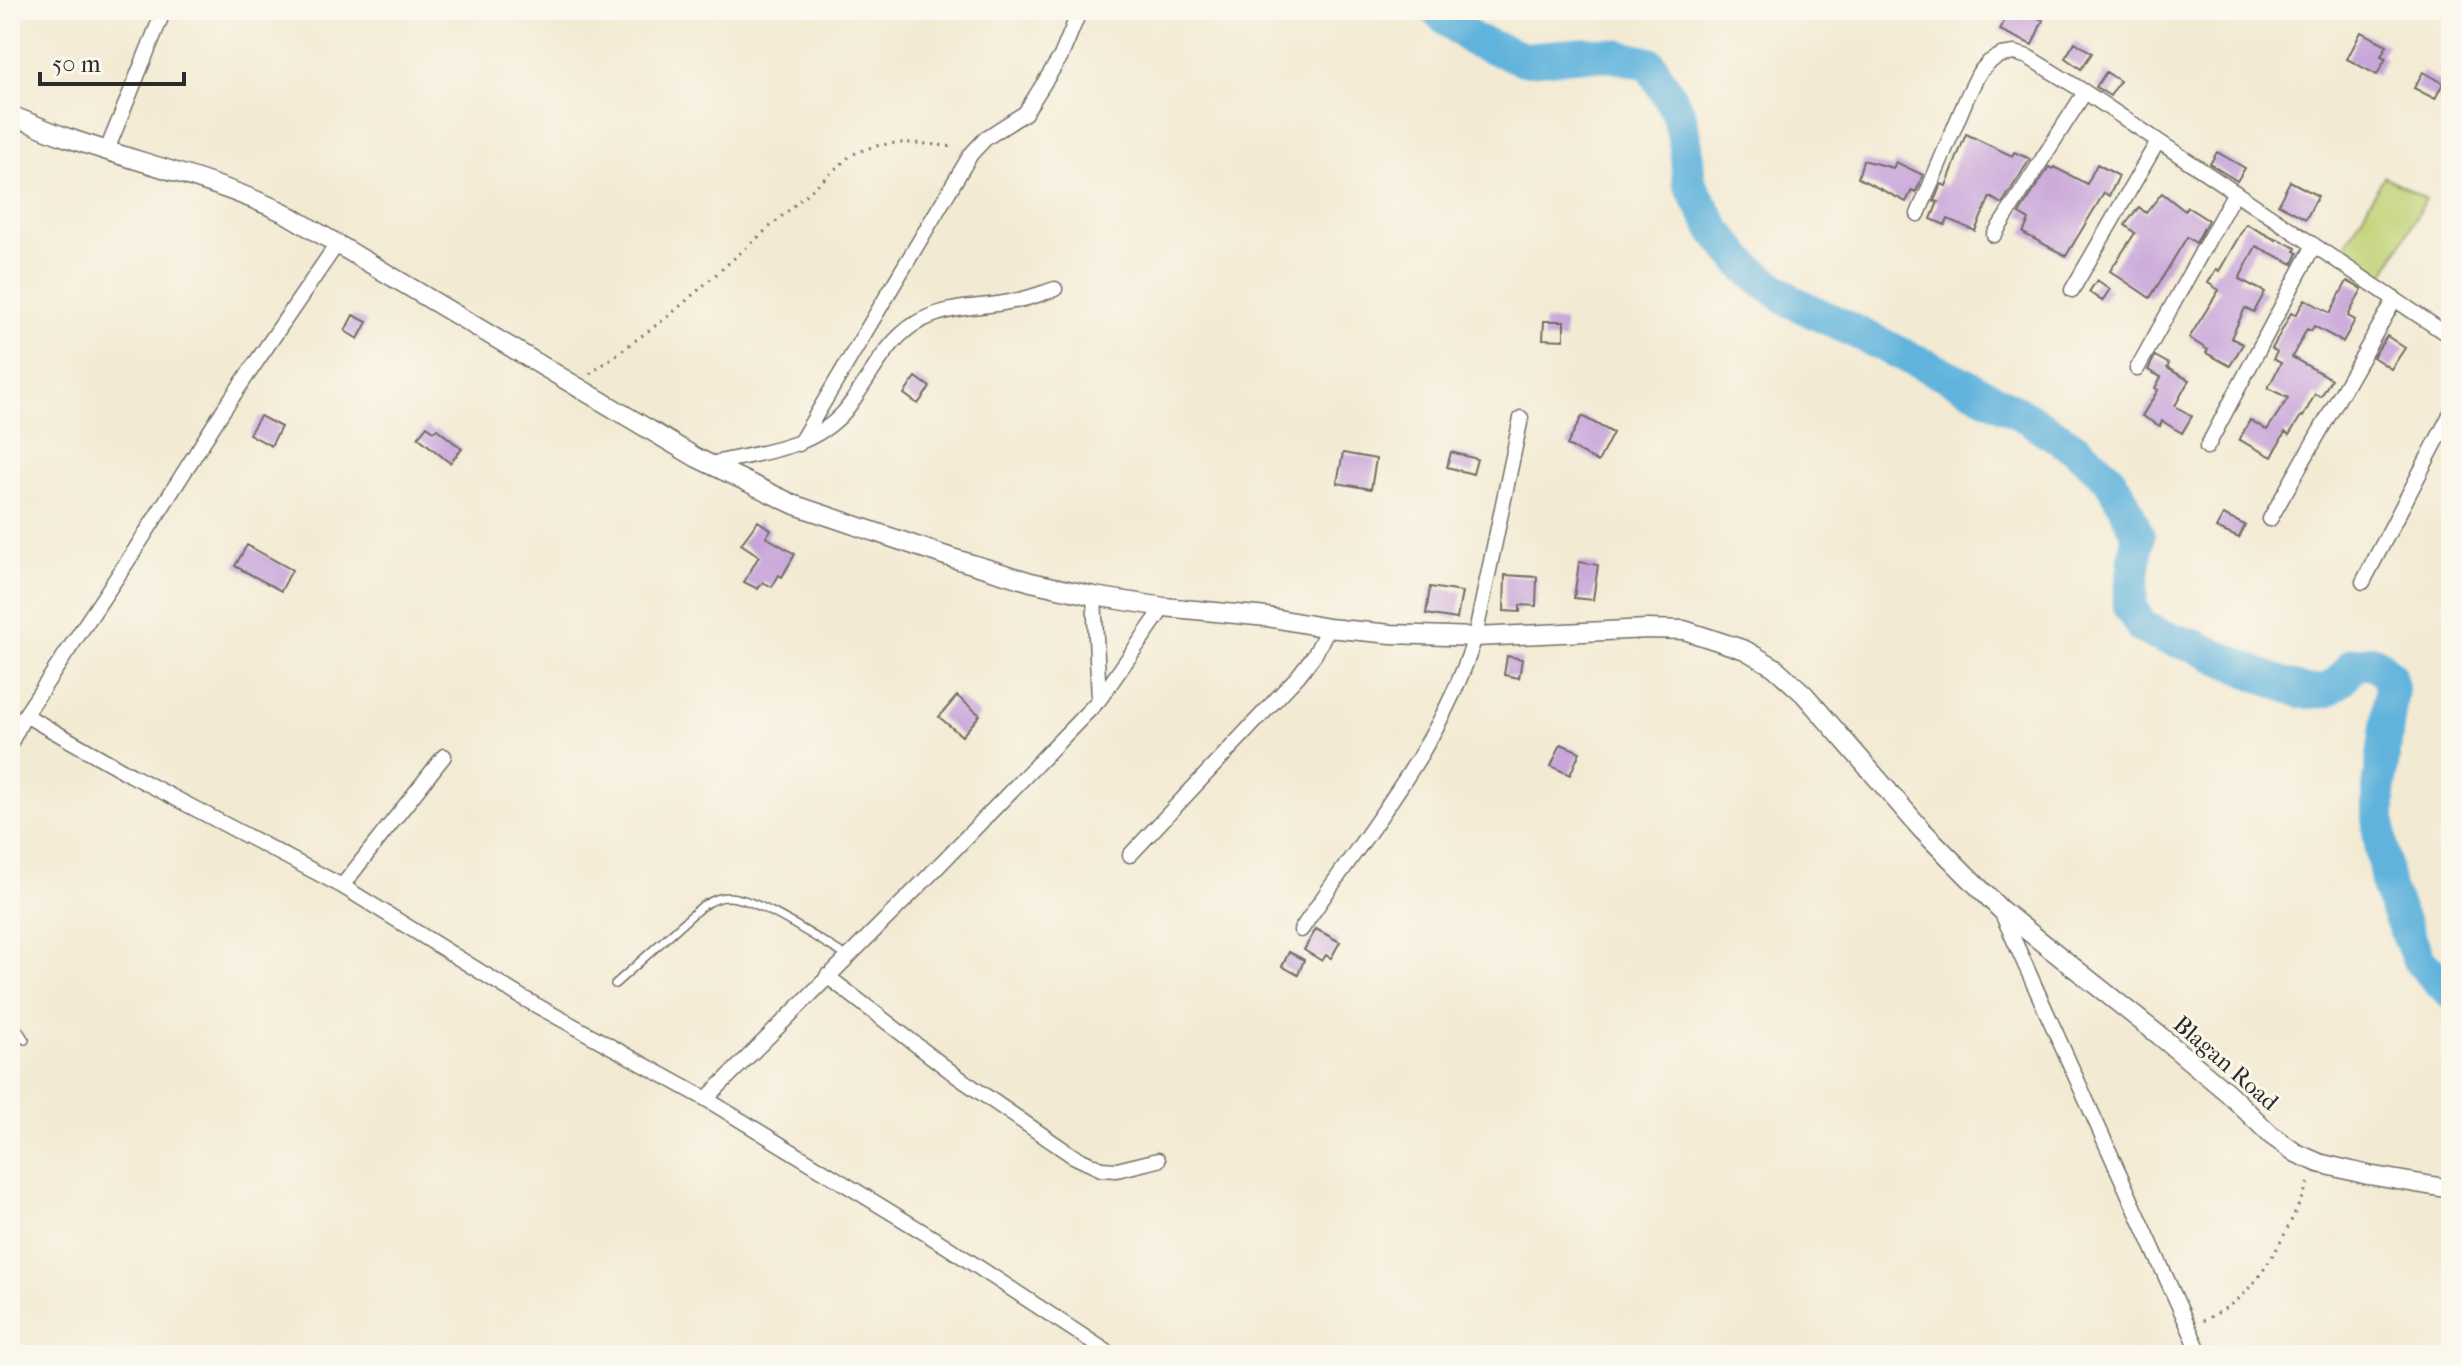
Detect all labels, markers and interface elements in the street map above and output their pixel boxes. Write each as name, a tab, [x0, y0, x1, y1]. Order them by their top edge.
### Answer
scale bar	[40, 36, 184, 86]
text: 50 m	[52, 50, 101, 78]
street label: Blagan Road	[2168, 1010, 2285, 1117]

